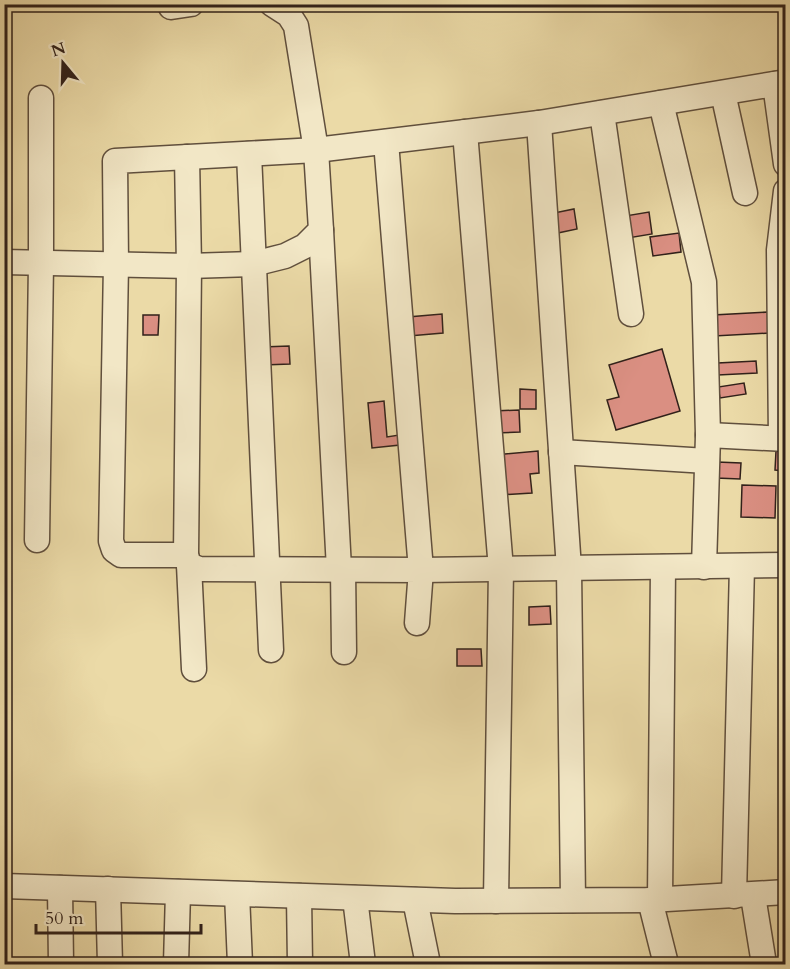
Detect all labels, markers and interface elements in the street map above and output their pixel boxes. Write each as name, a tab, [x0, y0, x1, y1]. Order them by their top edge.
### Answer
north arrow	[33, 33, 93, 93]
text: N	[48, 37, 69, 62]
scale bar	[36, 897, 201, 935]
text: 50 m	[45, 906, 84, 931]

